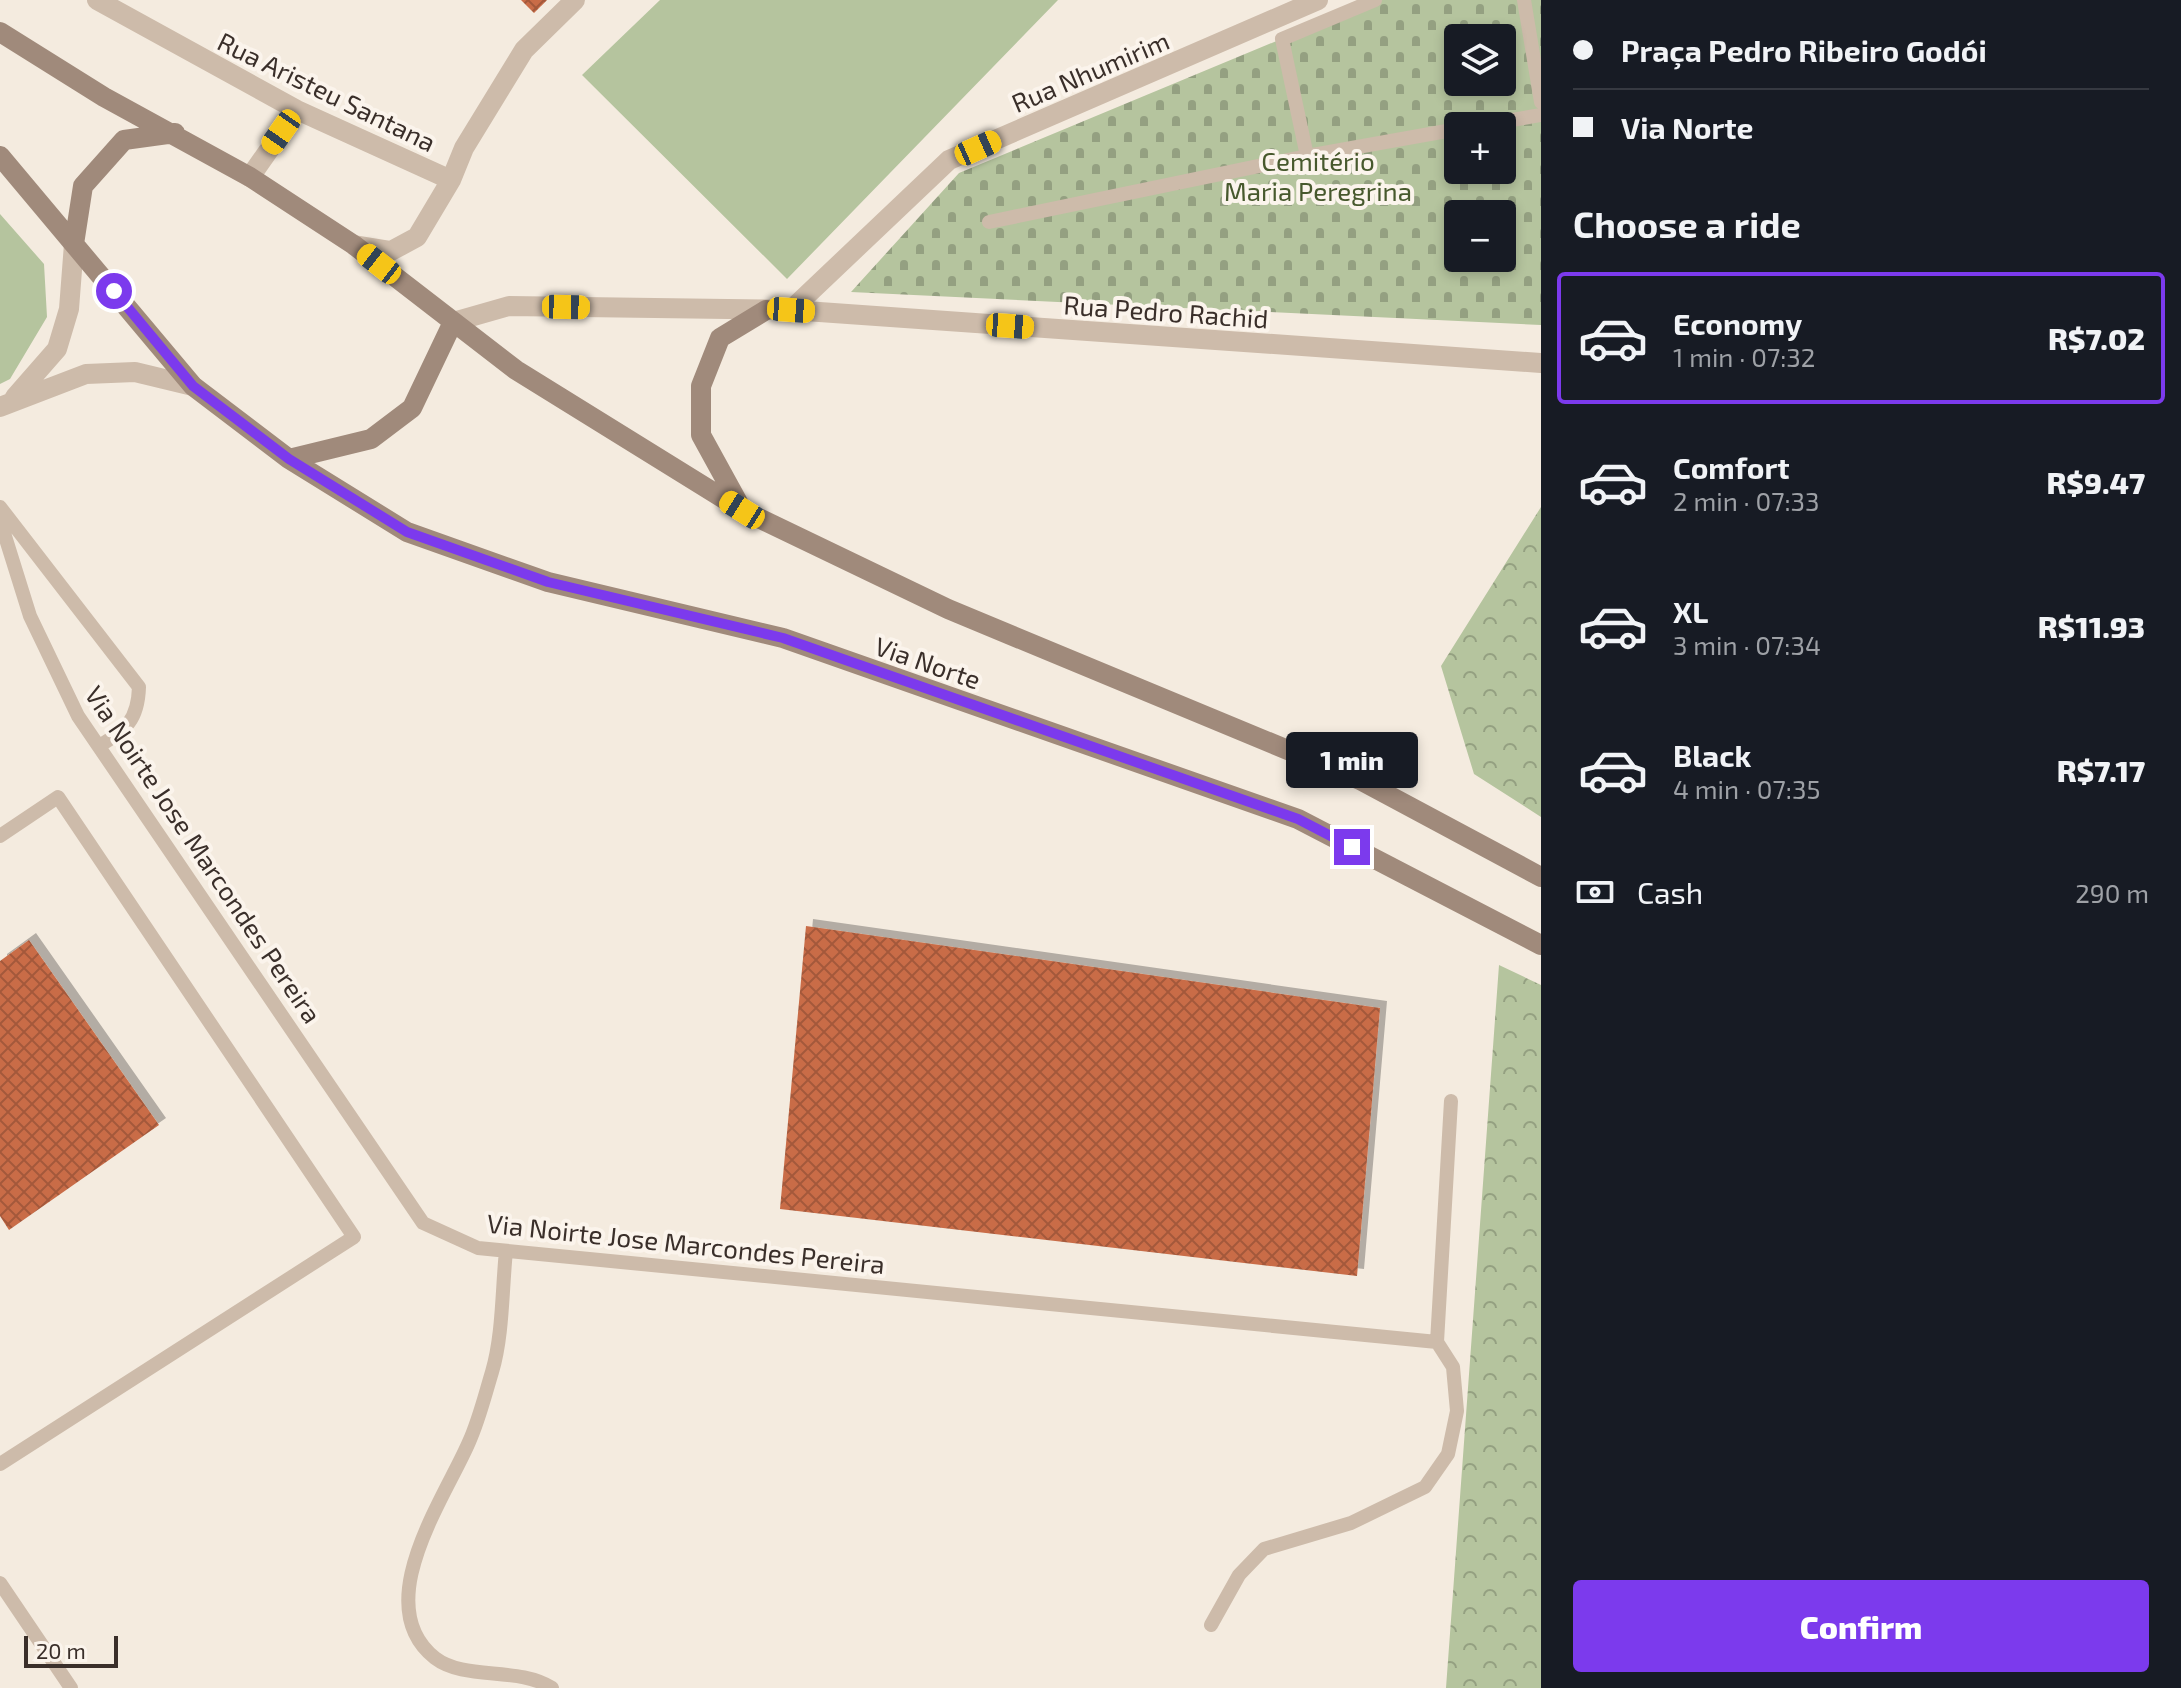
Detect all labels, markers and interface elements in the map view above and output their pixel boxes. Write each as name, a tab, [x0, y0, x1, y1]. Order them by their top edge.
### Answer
street label: Rua Nhumirim	[1007, 24, 1173, 118]
map controls	[1444, 24, 1516, 272]
button: layers	[1444, 24, 1516, 96]
street label: Rua Aristeu Santana	[213, 25, 441, 157]
text: Praça Pedro Ribeiro Godói	[1621, 32, 1987, 68]
car	[257, 105, 305, 159]
text: Via Norte	[1621, 109, 1753, 145]
button: +	[1444, 112, 1516, 184]
car	[951, 127, 1005, 169]
park label: Cemitério Maria Peregrina	[1224, 145, 1412, 206]
button: −	[1444, 200, 1516, 272]
text: Choose a ride	[1573, 202, 1801, 245]
car	[353, 240, 405, 288]
route start	[96, 273, 132, 309]
street label: Rua Pedro Rachid	[1063, 288, 1269, 334]
car	[542, 295, 590, 319]
car	[766, 296, 816, 324]
icon: car	[1577, 302, 1649, 374]
text: Economy	[1673, 305, 1802, 341]
car	[985, 312, 1035, 340]
text: R$7.02	[2048, 320, 2145, 356]
text: 1 min · 07:32	[1673, 341, 1815, 372]
icon: car	[1577, 446, 1649, 518]
text: Comfort	[1673, 449, 1790, 485]
text: R$9.47	[2046, 464, 2145, 500]
text: 2 min · 07:33	[1673, 485, 1820, 516]
car	[715, 487, 769, 533]
icon: car	[1577, 590, 1649, 662]
text: XL	[1673, 593, 1708, 629]
text: R$11.93	[2038, 608, 2145, 644]
street label: Via Norte	[871, 629, 985, 695]
text: 3 min · 07:34	[1673, 629, 1821, 660]
street label: Via Noirte Jose Marcondes Pereira	[79, 680, 329, 1028]
callout: 1 min	[1286, 731, 1418, 787]
icon: car	[1577, 734, 1649, 806]
text: Black	[1673, 737, 1751, 773]
text: 1 min	[1320, 744, 1384, 775]
text: R$7.17	[2057, 752, 2145, 788]
text: 4 min · 07:35	[1673, 773, 1820, 804]
route end	[1334, 829, 1370, 865]
icon: cash	[1573, 870, 1617, 914]
text: Cash	[1637, 874, 1703, 910]
text: 290 m	[2075, 877, 2149, 908]
street label: Via Noirte Jose Marcondes Pereira	[486, 1207, 886, 1279]
button: Confirm	[1573, 1580, 2149, 1672]
scale bar	[24, 1632, 118, 1668]
text: 20 m	[36, 1637, 86, 1663]

